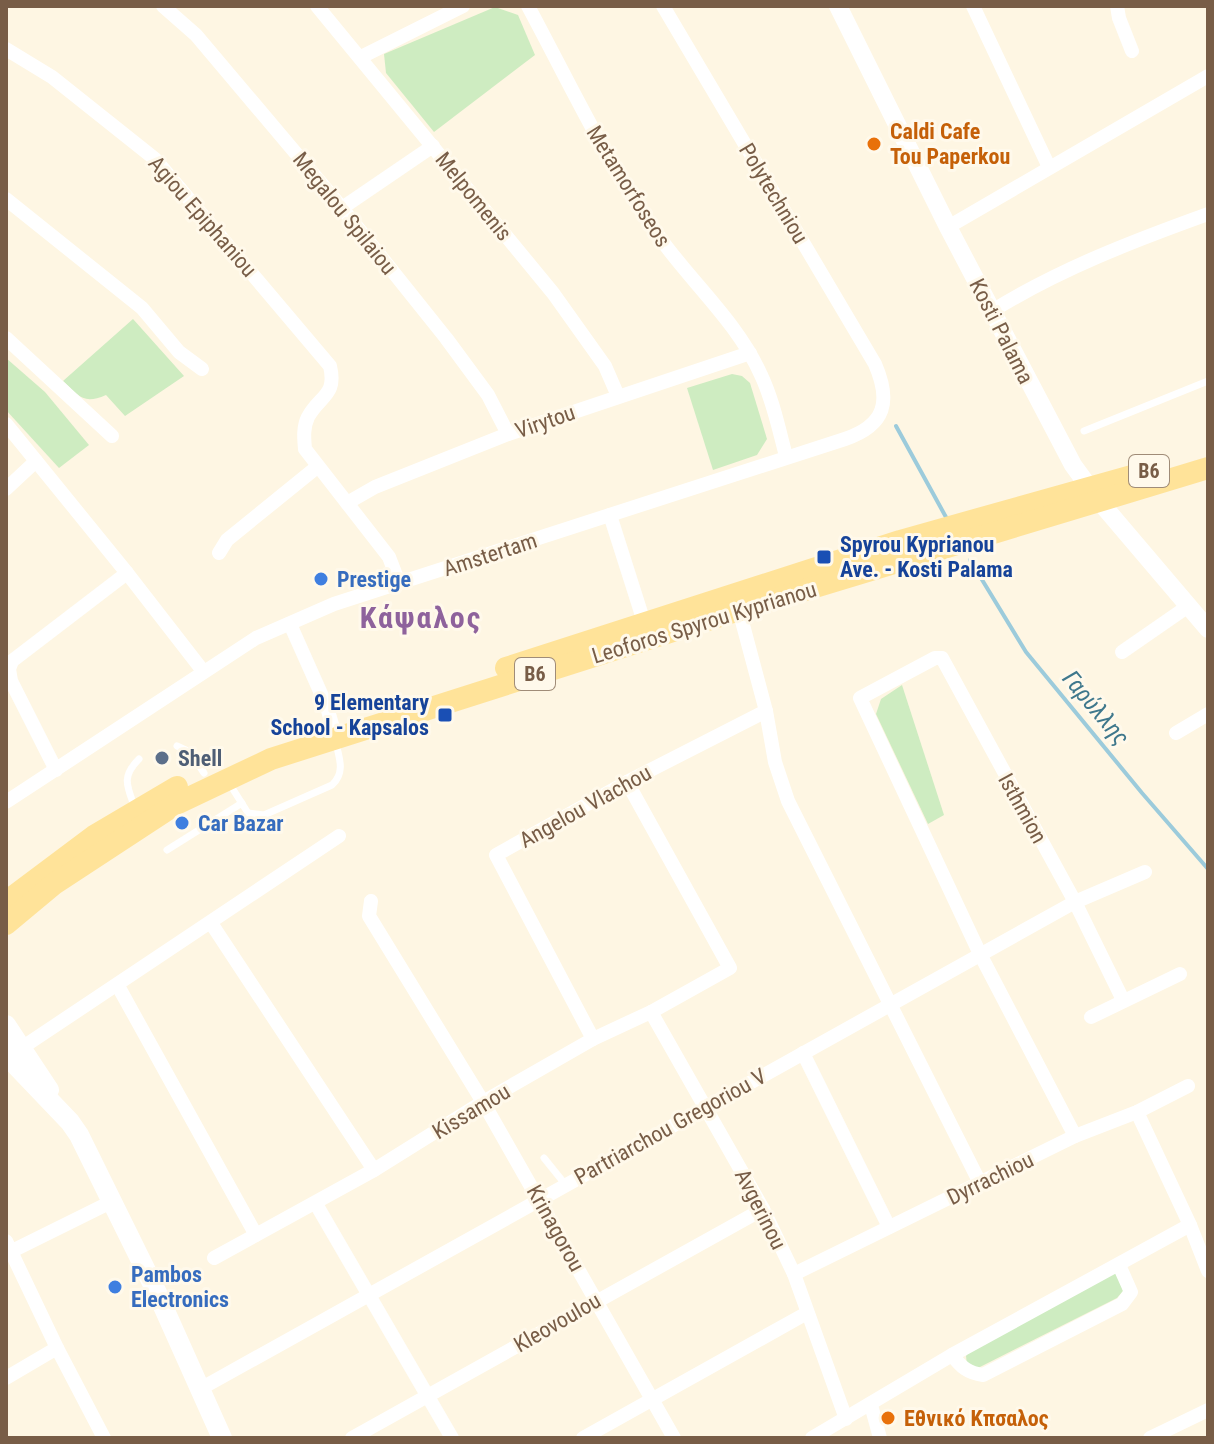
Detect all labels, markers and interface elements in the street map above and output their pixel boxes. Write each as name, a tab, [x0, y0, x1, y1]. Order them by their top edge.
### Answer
place label: Caldi Cafe Tou Paperkou	[890, 119, 1010, 169]
street label: Metamorfoseos	[581, 121, 676, 251]
marker: Caldi Cafe Tou Paperkou	[865, 135, 883, 153]
street label: Polytechniou	[734, 139, 813, 248]
street label: Megalou Spilaiou	[288, 147, 401, 279]
street label: Melpomenis	[430, 147, 517, 246]
street label: Agiou Epiphaniou	[143, 151, 262, 282]
street label: Kosti Palama	[964, 274, 1039, 388]
street label: Virytou	[512, 400, 578, 443]
road number: B6	[1129, 455, 1169, 487]
street label: Amstertam	[440, 528, 540, 581]
place label: Spyrou Kyprianou Ave. - Kosti Palama	[840, 532, 1013, 582]
marker: Spyrou Kyprianou Ave. - Kosti Palama	[815, 548, 833, 566]
place label: Prestige	[337, 567, 411, 592]
marker: Prestige	[312, 570, 330, 588]
street label: Leoforos Spyrou Kyprianou	[589, 576, 819, 669]
district label: Κάψαλος	[360, 600, 482, 635]
road number: B6	[515, 658, 555, 690]
water label: Γαρύλλης	[1057, 665, 1135, 751]
place label: 9 Elementary School - Kapsalos	[270, 690, 429, 740]
marker: 9 Elementary School - Kapsalos	[436, 706, 454, 724]
place label: Shell	[178, 746, 222, 771]
marker: Shell	[153, 749, 171, 767]
street label: Angelou Vlachou	[515, 760, 655, 853]
street label: Isthmion	[993, 769, 1052, 848]
place label: Car Bazar	[198, 811, 284, 836]
marker: Car Bazar	[173, 814, 191, 832]
street label: Partriarchou Gregoriou V	[570, 1063, 770, 1190]
street label: Kissamou	[428, 1079, 515, 1144]
street label: Dyrrachiou	[943, 1147, 1037, 1210]
street label: Avgerinou	[730, 1165, 791, 1254]
street label: Krinagorou	[522, 1181, 590, 1276]
place label: Pambos Electronics	[131, 1262, 229, 1312]
marker: Pambos Electronics	[106, 1278, 124, 1296]
street label: Kleovoulou	[509, 1288, 605, 1357]
place label: Εθνικό Κπσαλος	[904, 1406, 1049, 1431]
marker: Εθνικό Κπσαλος	[879, 1409, 897, 1427]

